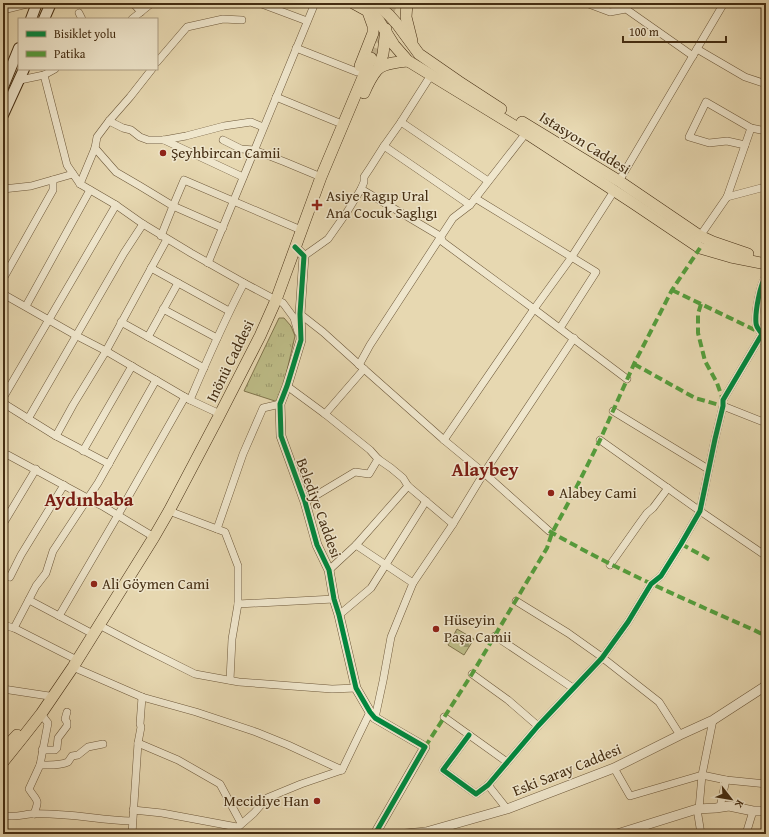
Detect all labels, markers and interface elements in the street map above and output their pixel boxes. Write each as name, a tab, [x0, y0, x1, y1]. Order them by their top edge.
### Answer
legend	[18, 18, 158, 70]
scale bar	[623, 18, 726, 44]
text: 100 m	[629, 23, 659, 40]
text: Bisiklet yolu	[54, 25, 117, 42]
text: Patika	[54, 45, 86, 62]
street label: Istasyon Caddesi	[536, 106, 635, 179]
place label: Şeyhbircan Camii	[171, 142, 281, 163]
marker: Şeyhbircan Camii	[158, 148, 168, 158]
place label: Asiye Ragıp Ural Ana Cocuk Saglıgı	[326, 185, 437, 223]
marker: Asiye Ragıp Ural Ana Cocuk Saglıgı	[311, 199, 323, 211]
street label: Inönü Caddesi	[201, 316, 258, 405]
street label: Belediye Caddesi	[292, 455, 347, 561]
district label: Alaybey	[452, 455, 519, 483]
place label: Alabey Cami	[559, 482, 637, 503]
district label: Aydınbaba	[44, 485, 134, 513]
marker: Alabey Cami	[546, 488, 556, 498]
place label: Ali Göymen Cami	[102, 573, 210, 594]
marker: Ali Göymen Cami	[89, 579, 99, 589]
place label: Hüseyin Paşa Camii	[444, 609, 511, 647]
marker: Hüseyin Paşa Camii	[431, 624, 441, 634]
street label: Eski Saray Caddesi	[509, 738, 624, 801]
north arrow	[711, 779, 751, 819]
place label: Mecidiye Han	[224, 790, 310, 811]
marker: Mecidiye Han	[312, 796, 322, 806]
text: K	[731, 797, 748, 811]

